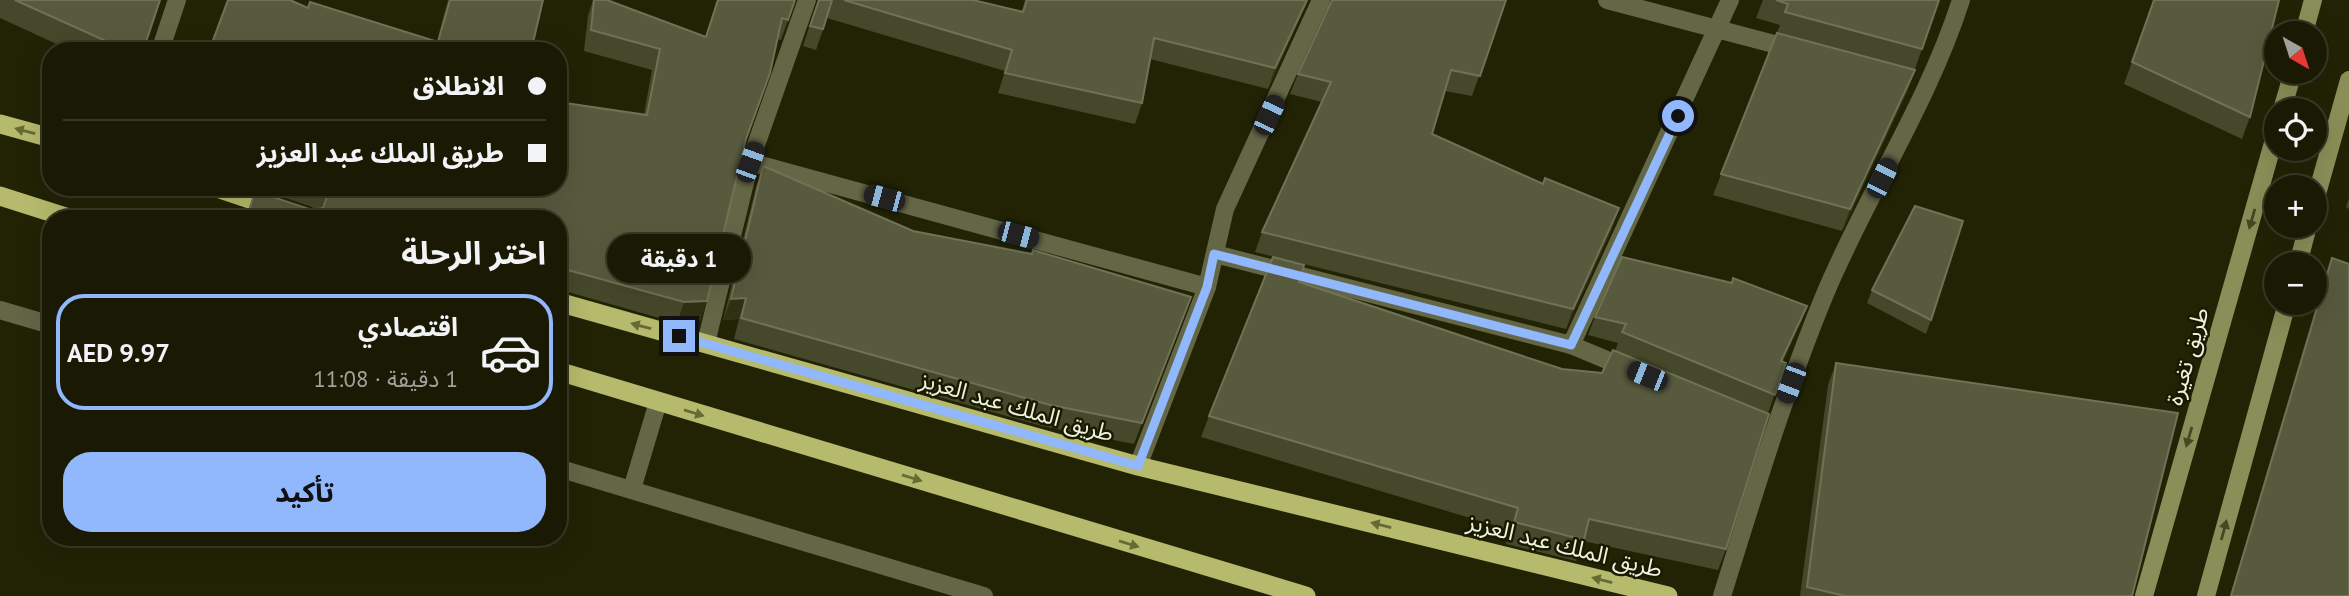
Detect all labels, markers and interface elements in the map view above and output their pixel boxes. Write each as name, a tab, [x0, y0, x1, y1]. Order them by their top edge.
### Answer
north arrow	[2264, 21, 2328, 84]
map controls	[2264, 21, 2327, 315]
text: الانطلاق	[413, 69, 504, 102]
car	[1251, 92, 1288, 138]
button: locate	[2264, 98, 2327, 161]
route start	[1662, 100, 1694, 132]
one-way arrow	[14, 125, 36, 136]
text: طريق الملك عبد العزيز	[257, 136, 504, 169]
car	[733, 139, 768, 185]
car	[1864, 155, 1901, 201]
button: +	[2264, 175, 2327, 238]
car	[861, 182, 908, 214]
one-way arrow	[2246, 208, 2256, 229]
car	[995, 219, 1042, 251]
text: اختر الرحلة	[401, 231, 546, 273]
callout: 1 دقيقة	[607, 234, 751, 284]
text: 1 دقيقة	[641, 244, 717, 273]
button: −	[2264, 252, 2327, 315]
street label: طريق تغيرة	[2159, 304, 2215, 408]
text: اقتصادي	[358, 310, 458, 343]
one-way arrow	[630, 320, 651, 330]
route end	[663, 320, 695, 352]
icon: car	[479, 321, 542, 384]
text: AED 9.97	[67, 336, 170, 369]
car	[1624, 358, 1671, 394]
car	[1774, 360, 1809, 406]
text: 1 دقيقة · 11:08	[313, 364, 458, 393]
street label: طريق الملك عبد العزيز	[916, 364, 1117, 448]
one-way arrow	[683, 408, 704, 418]
one-way arrow	[2184, 427, 2194, 448]
button: تأكيد	[63, 452, 546, 532]
one-way arrow	[901, 474, 922, 484]
street label: طريق الملك عبد العزيز	[1463, 506, 1666, 583]
one-way arrow	[1370, 519, 1392, 530]
one-way arrow	[2219, 519, 2230, 541]
one-way arrow	[1119, 539, 1140, 549]
one-way arrow	[1591, 574, 1613, 585]

